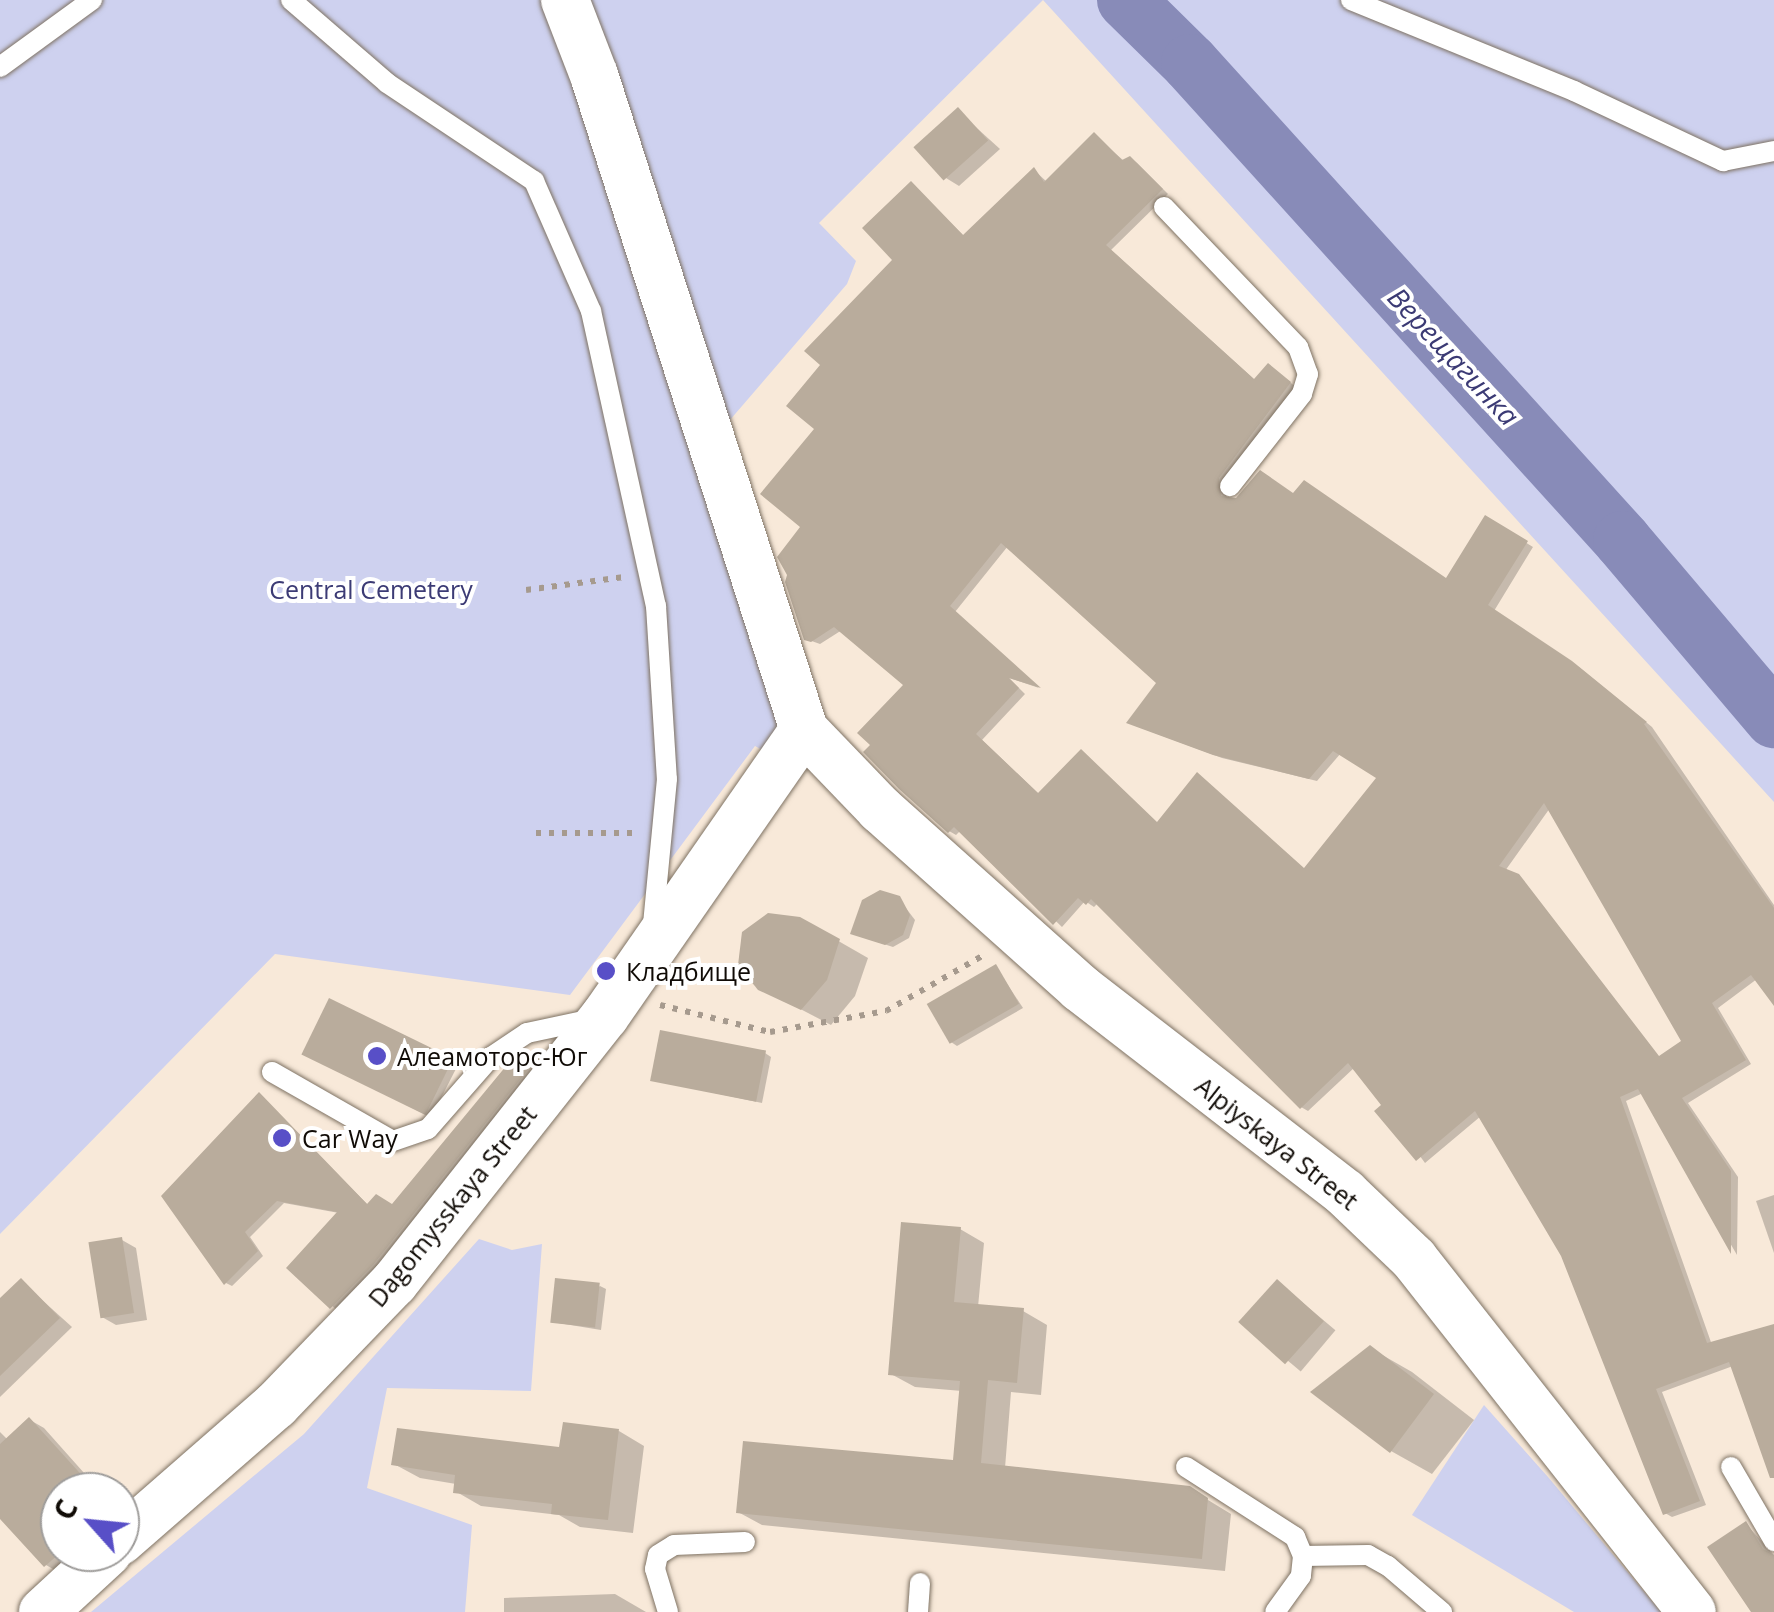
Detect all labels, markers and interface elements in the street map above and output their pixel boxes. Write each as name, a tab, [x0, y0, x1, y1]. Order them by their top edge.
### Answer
water label: Верещагинка	[1382, 280, 1526, 432]
park label: Central Cemetery	[269, 574, 473, 604]
place label: Кладбище	[626, 956, 751, 986]
marker: Кладбище	[595, 960, 617, 982]
place label: Алеамоторс-Юг	[397, 1041, 588, 1071]
marker: Алеамоторс-Юг	[366, 1045, 388, 1067]
street label: Alpiyskaya Street	[1190, 1070, 1364, 1216]
street label: Dagomysskaya Street	[362, 1099, 542, 1313]
place label: Car Way	[302, 1123, 398, 1153]
marker: Car Way	[271, 1127, 293, 1149]
north arrow	[40, 1472, 140, 1572]
text: С	[44, 1493, 86, 1526]

